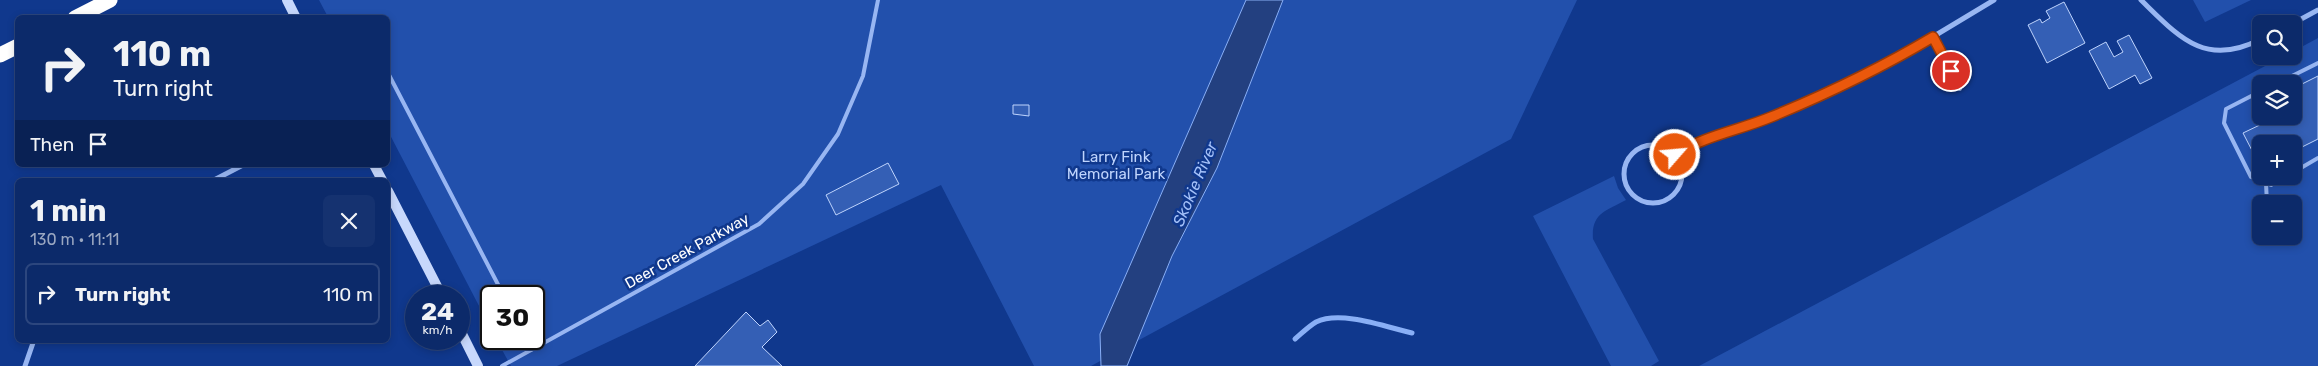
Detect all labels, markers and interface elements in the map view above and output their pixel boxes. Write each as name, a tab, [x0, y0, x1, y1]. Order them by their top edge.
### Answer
map controls	[2252, 15, 2302, 245]
button: search	[2252, 15, 2302, 65]
text: 110 m	[113, 33, 211, 75]
icon: right	[30, 35, 95, 100]
pin	[1930, 50, 1972, 92]
icon: arrive	[1937, 57, 1965, 85]
text: Turn right	[113, 75, 213, 102]
button: layers	[2252, 75, 2302, 125]
position arrow	[1648, 128, 1700, 180]
icon: arrive	[84, 130, 112, 158]
text: Then	[30, 133, 74, 156]
button: +	[2252, 135, 2302, 185]
water label: Skokie River	[1169, 138, 1222, 229]
park label: Larry Fink Memorial Park	[1067, 148, 1165, 183]
text: 1 min	[30, 193, 107, 229]
button: close	[323, 195, 375, 247]
button: −	[2252, 195, 2302, 245]
street label: Deer Creek Parkway	[622, 209, 752, 293]
text: 130 m · 11:11	[30, 230, 119, 249]
icon: right	[32, 280, 60, 308]
text: Turn right	[75, 283, 170, 306]
text: 110 m	[323, 283, 373, 306]
speed limit sign: 30	[480, 285, 545, 350]
text: 24	[421, 297, 454, 326]
text: km/h	[423, 323, 452, 337]

